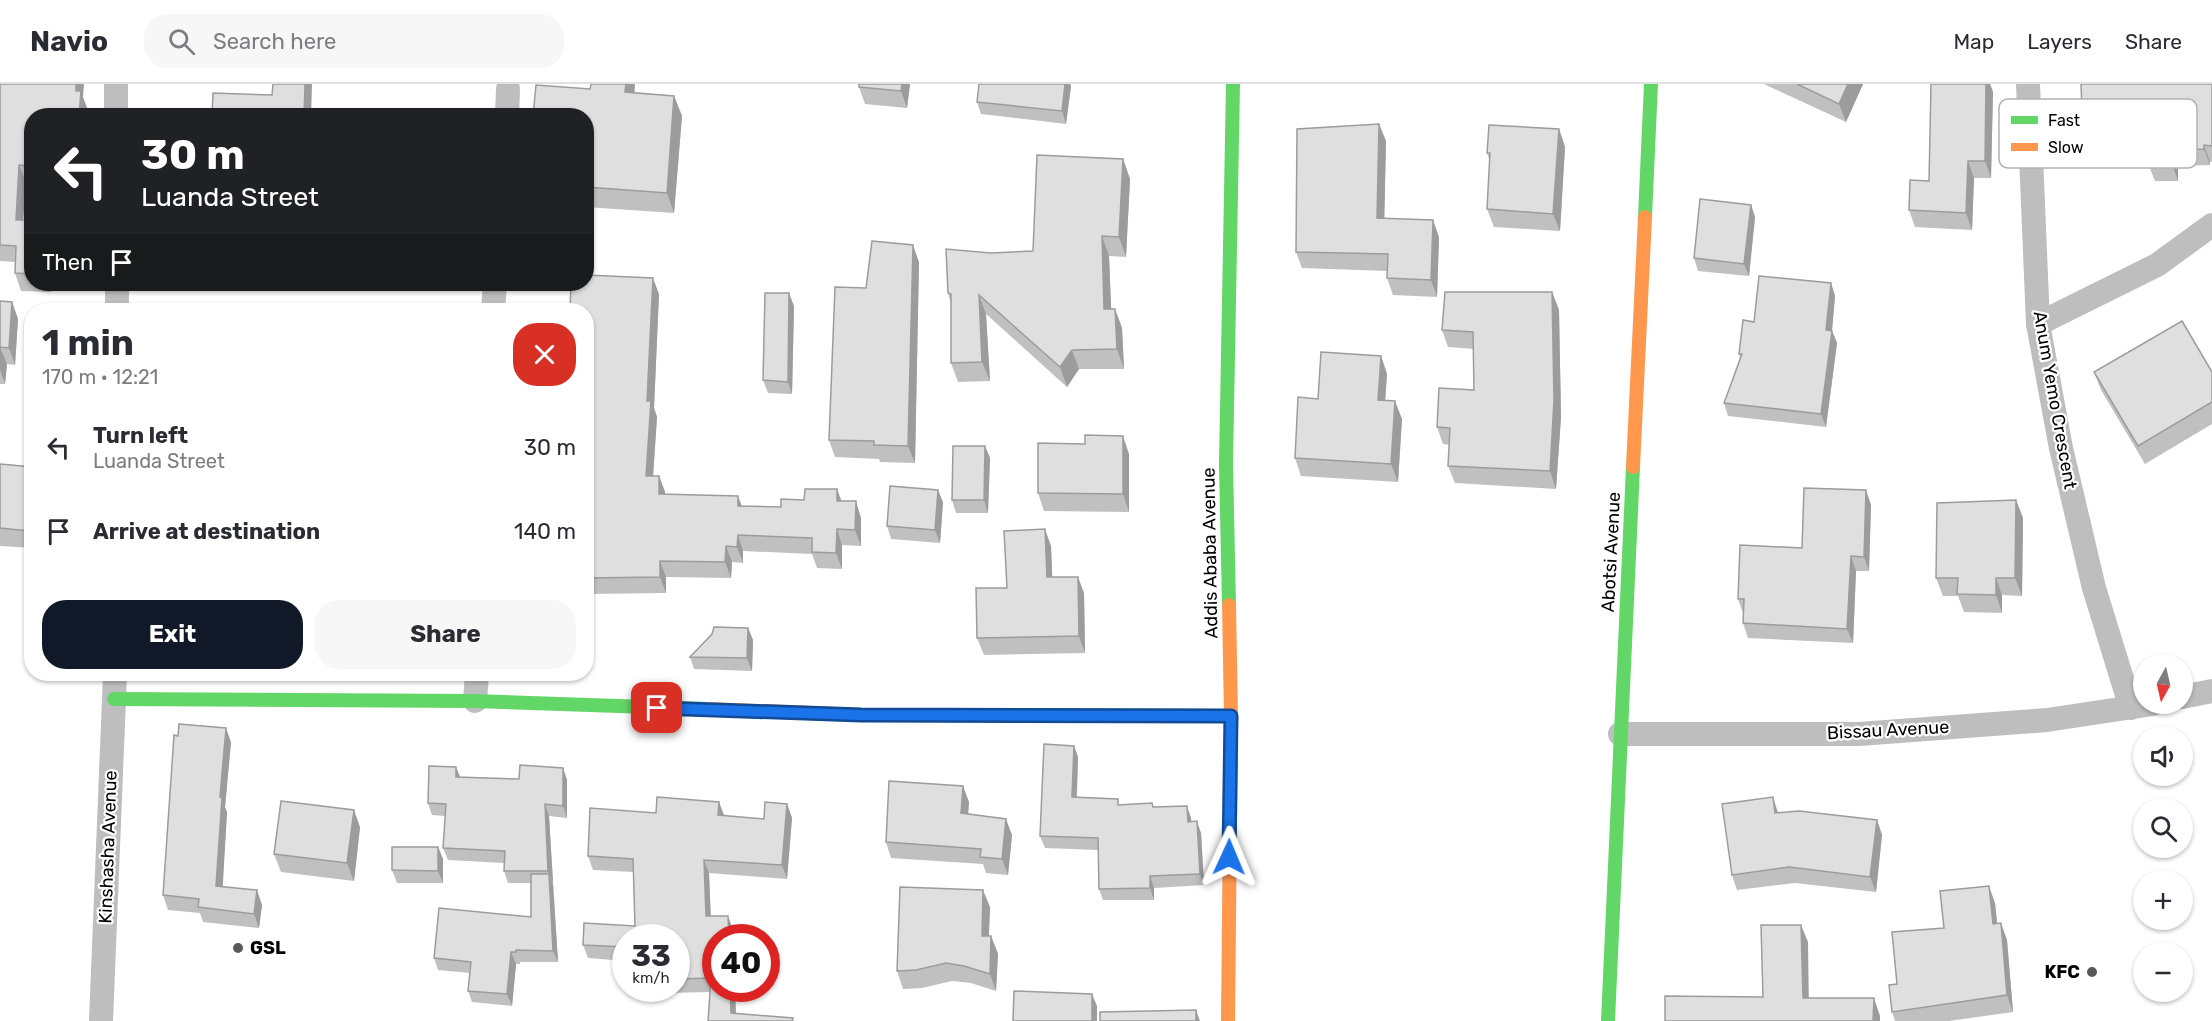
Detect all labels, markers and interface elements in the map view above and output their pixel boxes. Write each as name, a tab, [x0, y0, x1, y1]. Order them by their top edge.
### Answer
search box	[144, 14, 564, 68]
text: Navio	[30, 25, 108, 58]
icon: search	[165, 25, 198, 58]
text: Search here	[213, 28, 336, 55]
text: Map	[1953, 29, 1994, 54]
text: Layers	[2027, 29, 2092, 54]
text: Share	[2125, 29, 2182, 54]
legend	[1999, 99, 2197, 168]
text: Fast	[2048, 111, 2080, 130]
text: 30 m	[141, 130, 245, 180]
icon: left	[42, 132, 120, 210]
text: Slow	[2048, 138, 2084, 157]
text: Luanda Street	[141, 181, 319, 213]
icon: arrive	[105, 246, 138, 279]
text: Then	[42, 249, 93, 276]
street label: Anum Yemo Crescent	[2029, 309, 2081, 491]
text: 1 min	[42, 321, 134, 364]
button: close	[513, 323, 576, 386]
text: 170 m · 12:21	[42, 365, 158, 389]
text: Turn left	[93, 422, 188, 449]
icon: left	[42, 431, 75, 464]
text: 30 m	[524, 434, 576, 461]
text: Luanda Street	[93, 449, 225, 473]
street label: Addis Ababa Avenue	[1198, 467, 1222, 639]
street label: Abotsi Avenue	[1597, 491, 1625, 613]
icon: arrive	[42, 515, 75, 548]
text: Arrive at destination	[93, 518, 320, 545]
text: 140 m	[514, 518, 576, 545]
button: Exit	[42, 600, 303, 669]
button: Share	[315, 600, 576, 669]
north arrow	[2133, 654, 2193, 714]
map controls	[2133, 654, 2193, 1002]
pin	[631, 682, 682, 733]
icon: arrive	[640, 691, 673, 724]
street label: Bissau Avenue	[1826, 716, 1950, 744]
button: sound	[2133, 726, 2193, 786]
street label: Kinshasha Avenue	[94, 770, 122, 924]
button: search	[2133, 798, 2193, 858]
position arrow	[1197, 825, 1261, 889]
button: +	[2133, 870, 2193, 930]
speed limit sign: 40	[702, 924, 780, 1002]
place label: GSL	[250, 937, 286, 959]
text: 33	[631, 938, 671, 974]
marker: GSL	[231, 941, 245, 955]
button: −	[2133, 942, 2193, 1002]
place label: KFC	[2044, 961, 2080, 983]
marker: KFC	[2085, 965, 2099, 979]
text: km/h	[632, 969, 670, 987]

